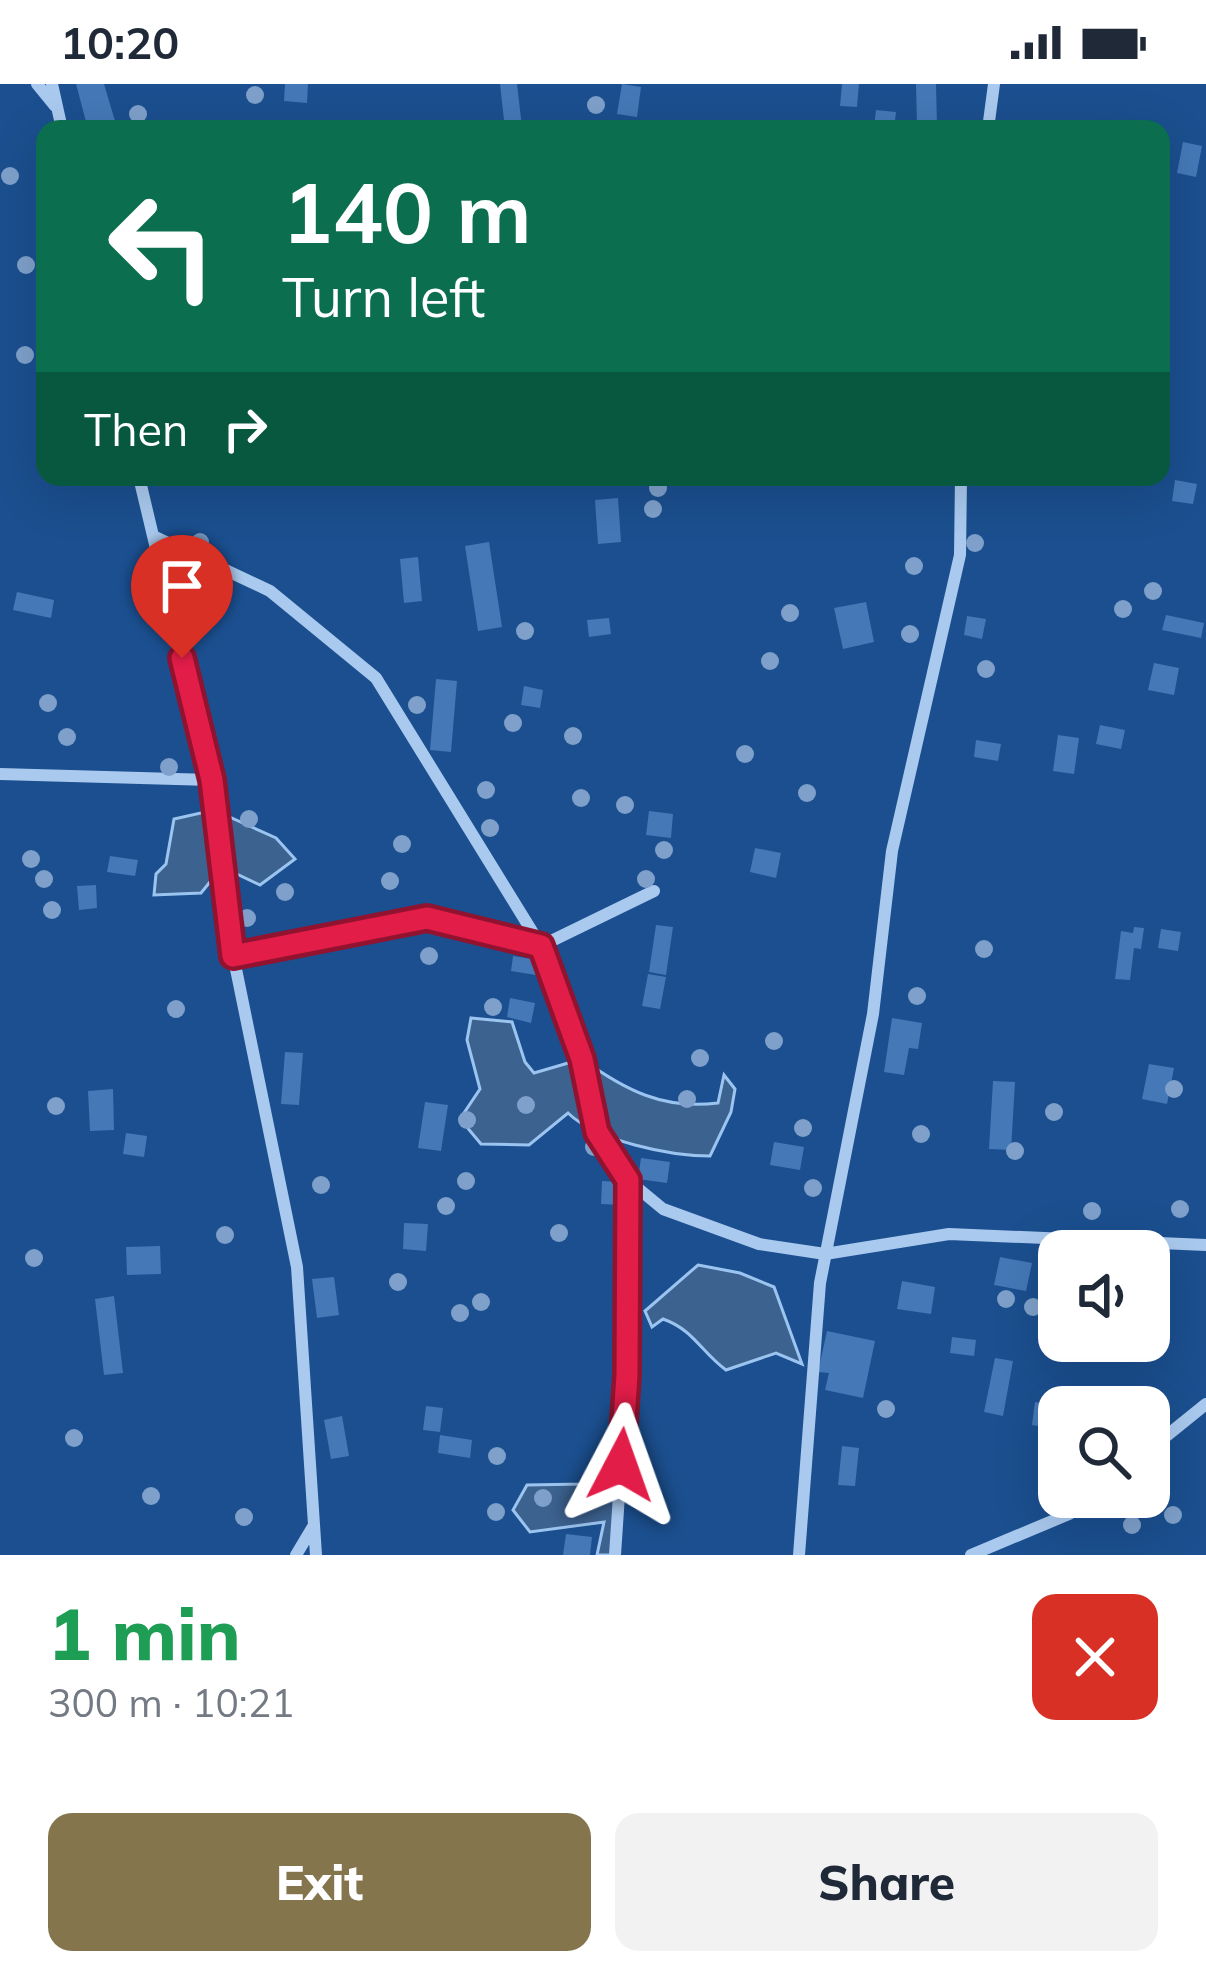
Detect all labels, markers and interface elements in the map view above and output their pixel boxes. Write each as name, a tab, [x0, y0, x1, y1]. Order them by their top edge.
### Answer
text: 10:20	[60, 14, 179, 70]
text: 140 m	[282, 159, 532, 264]
icon: left	[84, 168, 240, 324]
text: Turn left	[282, 263, 485, 331]
icon: right	[212, 396, 278, 462]
text: Then	[84, 401, 188, 457]
pin	[131, 535, 233, 658]
icon: arrive	[149, 553, 215, 619]
map controls	[1038, 1230, 1170, 1518]
button: sound	[1038, 1230, 1170, 1362]
button: search	[1038, 1386, 1170, 1518]
position arrow	[558, 1402, 684, 1528]
text: 1 min	[48, 1588, 241, 1678]
button: close	[1032, 1594, 1158, 1720]
text: 300 m · 10:21	[48, 1678, 294, 1727]
button: Exit	[48, 1813, 591, 1951]
button: Share	[615, 1813, 1158, 1951]

